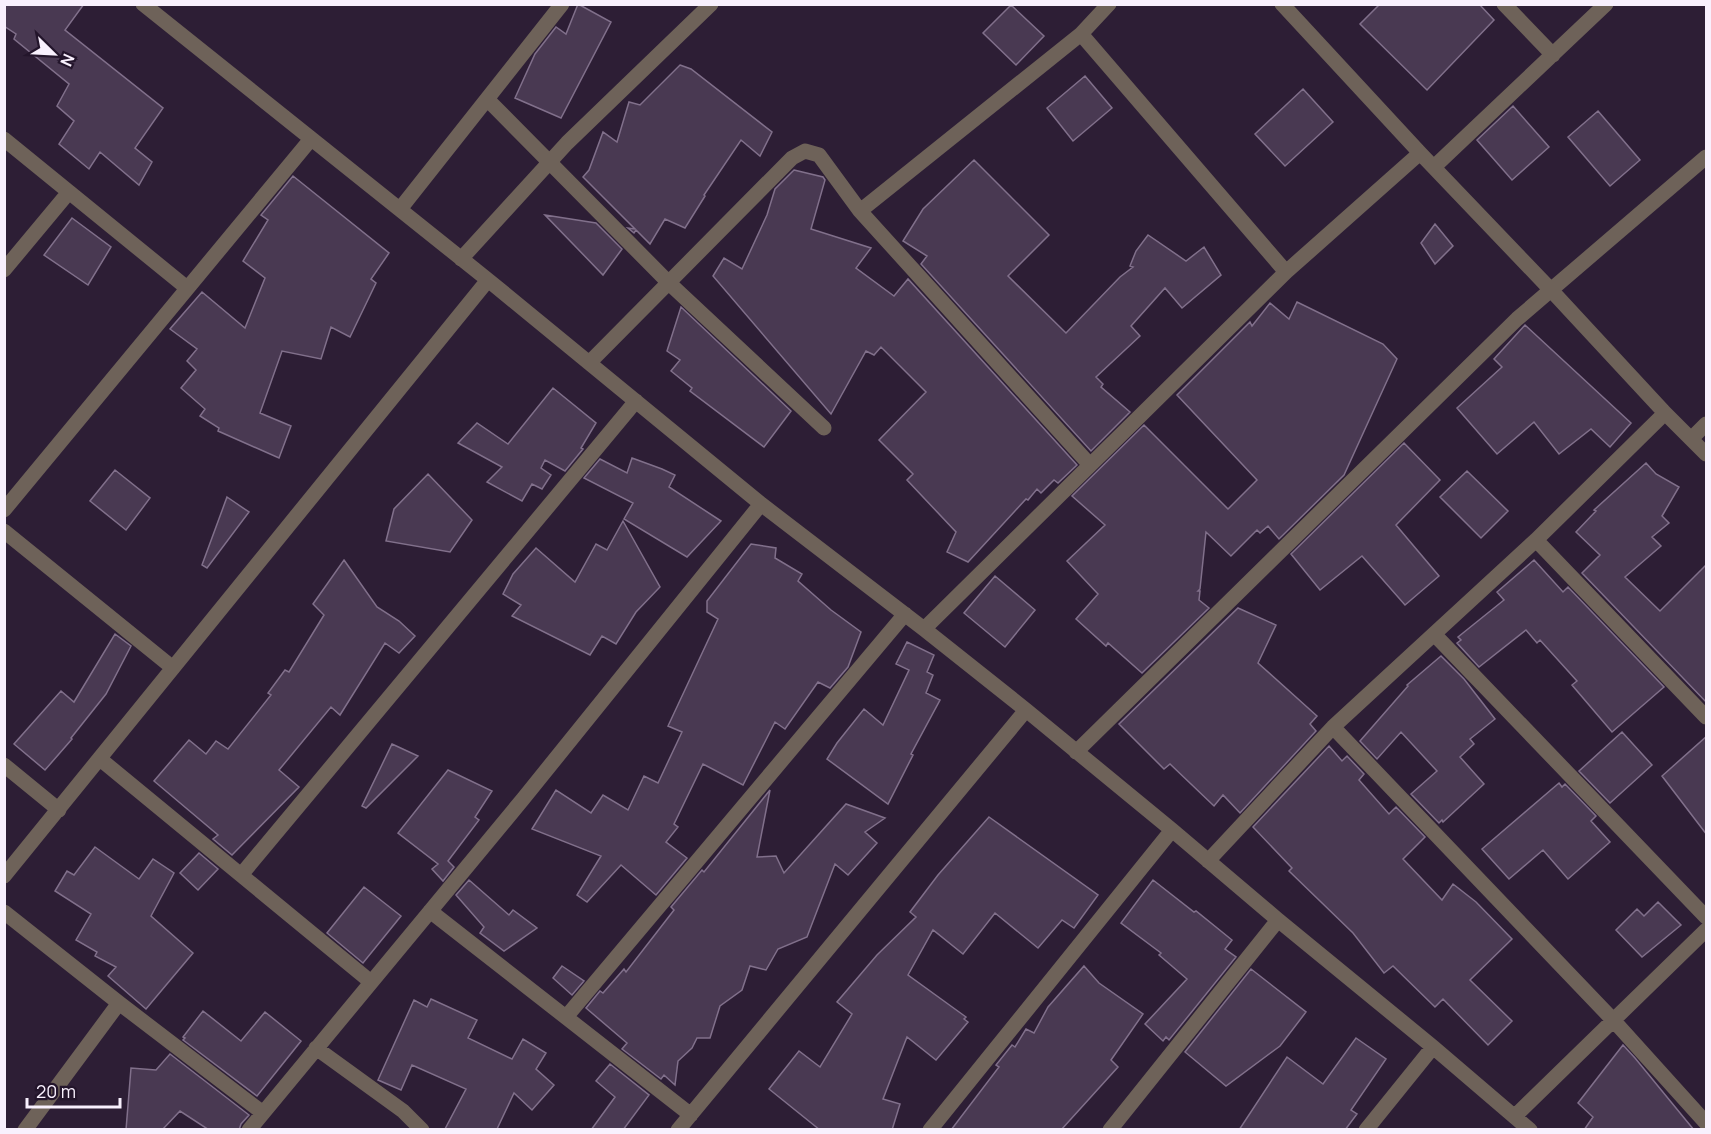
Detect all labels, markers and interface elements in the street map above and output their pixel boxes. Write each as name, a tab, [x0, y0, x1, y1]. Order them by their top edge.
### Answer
north arrow	[24, 24, 84, 84]
text: N	[55, 50, 80, 70]
scale bar	[27, 1071, 120, 1109]
text: 20 m	[36, 1079, 76, 1103]

